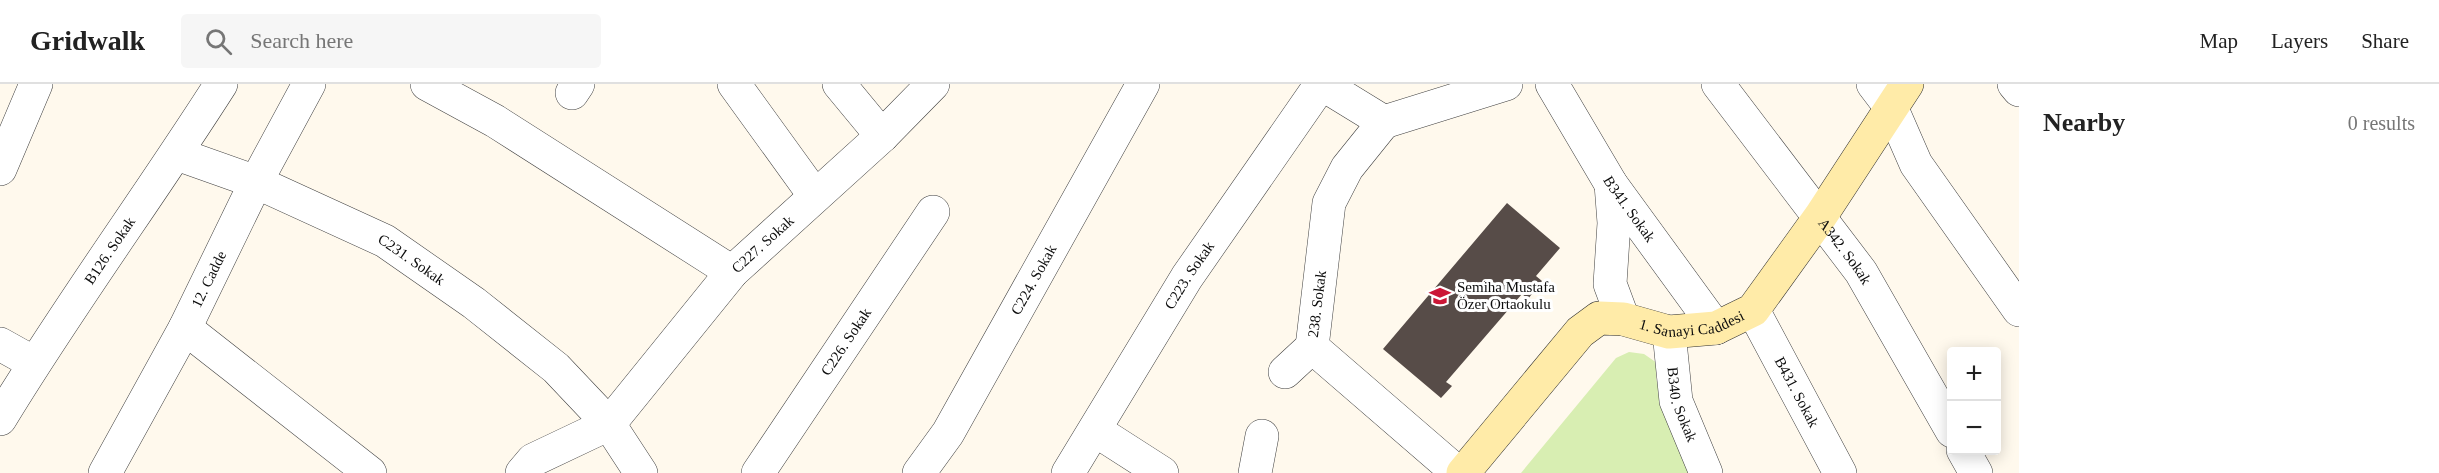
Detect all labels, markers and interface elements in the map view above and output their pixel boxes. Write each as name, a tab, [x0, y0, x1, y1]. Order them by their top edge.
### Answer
search box	[181, 14, 601, 68]
text: Gridwalk	[30, 25, 145, 56]
icon: search	[202, 25, 235, 58]
text: Search here	[250, 28, 353, 53]
text: Map	[2200, 29, 2238, 53]
text: Layers	[2271, 29, 2328, 53]
text: Share	[2361, 29, 2409, 53]
text: Nearby	[2043, 108, 2125, 137]
text: 0 results	[2348, 112, 2415, 134]
street label: B341. Sokak	[1600, 173, 1659, 245]
street label: C227. Sokak	[729, 212, 797, 276]
street label: B126. Sokak	[81, 214, 138, 287]
street label: A342. Sokak	[1815, 215, 1875, 288]
street label: C231. Sokak	[376, 231, 448, 288]
street label: C223. Sokak	[1161, 238, 1218, 312]
street label: C224. Sokak	[1008, 242, 1060, 317]
street label: 12. Cadde	[188, 248, 229, 310]
street label: 238. Sokak	[1305, 269, 1329, 338]
place label: Semiha Mustafa Özer Ortaokulu	[1457, 279, 1555, 312]
school or university icon: Semiha Mustafa Özer Ortaokulu	[1428, 284, 1452, 308]
street label: C226. Sokak	[818, 305, 875, 378]
street label: 1. Sanayi Caddesi	[1637, 308, 1747, 340]
map controls	[1947, 347, 2001, 455]
button: +	[1947, 347, 2001, 401]
street label: B431. Sokak	[1771, 354, 1822, 430]
street label: B340. Sokak	[1665, 366, 1700, 445]
button: −	[1947, 401, 2001, 455]

